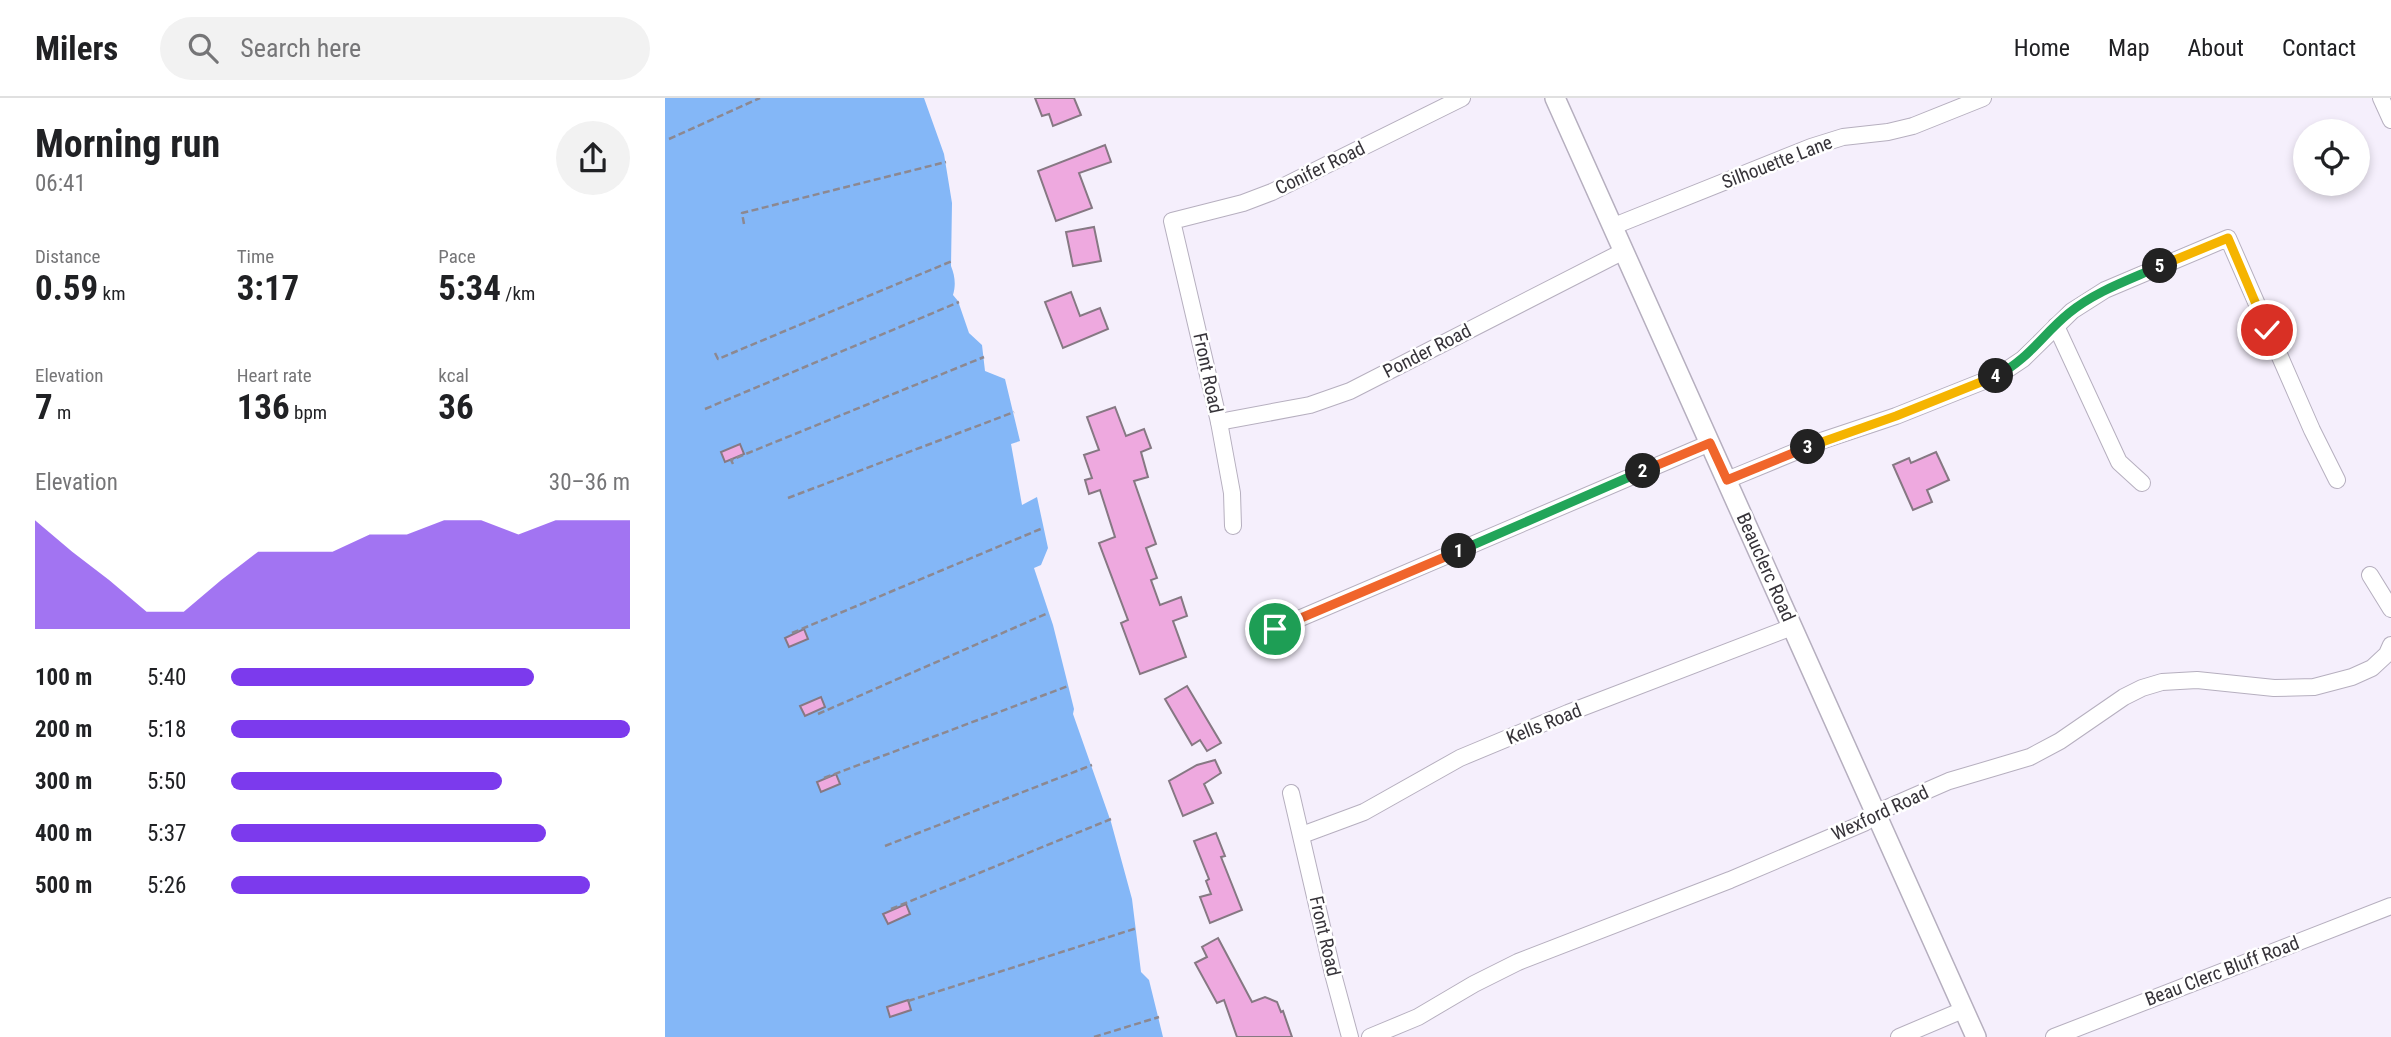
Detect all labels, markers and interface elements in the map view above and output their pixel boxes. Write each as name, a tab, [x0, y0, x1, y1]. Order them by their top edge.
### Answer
search box	[160, 17, 650, 80]
text: Milers	[35, 29, 118, 68]
icon: search	[184, 29, 222, 67]
text: Search here	[240, 33, 361, 63]
text: Home	[2014, 34, 2070, 62]
text: Map	[2108, 34, 2150, 62]
text: About	[2188, 34, 2244, 62]
text: Contact	[2282, 34, 2356, 62]
map controls	[2293, 119, 2370, 196]
button: locate	[2293, 119, 2370, 196]
button: share	[556, 121, 630, 195]
text: Morning run	[35, 122, 220, 166]
street label: Silhouette Lane	[1719, 130, 1835, 194]
street label: Conifer Road	[1271, 136, 1369, 200]
text: 06:41	[35, 170, 86, 197]
text: Distance	[35, 245, 100, 268]
text: Time	[237, 245, 274, 268]
text: Pace	[438, 245, 476, 268]
pin: 5	[2143, 248, 2177, 284]
text: 5	[2155, 254, 2164, 277]
text: 0.59	[35, 268, 98, 309]
text: 3:17	[237, 268, 299, 309]
text: 5:34	[438, 268, 501, 309]
text: km	[98, 282, 125, 305]
text: /km	[501, 282, 535, 305]
pin	[2237, 300, 2297, 360]
icon: check	[2248, 311, 2286, 349]
street label: Ponder Road	[1379, 319, 1475, 383]
street label: Front Road	[1188, 331, 1228, 415]
pin: 4	[1979, 358, 2013, 394]
text: Elevation	[35, 364, 103, 387]
text: Heart rate	[237, 364, 312, 387]
text: kcal	[438, 364, 469, 387]
text: 4	[1991, 364, 2000, 387]
text: 7	[35, 387, 53, 428]
text: 136	[237, 387, 290, 428]
text: 36	[438, 387, 474, 428]
text: m	[53, 401, 71, 424]
text: bpm	[290, 401, 327, 424]
pin: 3	[1791, 430, 1825, 464]
text: 3	[1803, 435, 1812, 458]
pin: 2	[1625, 454, 1661, 488]
text: 2	[1638, 459, 1647, 482]
text: Elevation	[35, 469, 118, 496]
text: 30–36 m	[549, 469, 630, 496]
street label: Beauclerc Road	[1732, 509, 1800, 625]
pin: 1	[1441, 533, 1477, 568]
text: 1	[1454, 539, 1463, 562]
pin	[1245, 599, 1305, 659]
icon: arrive	[1256, 610, 1294, 648]
text: 100 m	[35, 664, 92, 691]
text: 5:40	[147, 664, 186, 691]
street label: Kells Road	[1503, 699, 1585, 749]
text: 200 m	[35, 716, 92, 743]
text: 5:18	[147, 716, 186, 743]
text: 300 m	[35, 768, 92, 795]
text: 5:50	[147, 768, 186, 795]
street label: Wexford Road	[1828, 780, 1932, 846]
text: 400 m	[35, 820, 92, 847]
text: 5:37	[147, 820, 186, 847]
text: 500 m	[35, 872, 92, 899]
text: 5:26	[147, 872, 186, 899]
street label: Front Road	[1305, 894, 1345, 978]
street label: Beau Clerc Bluff Road	[2142, 931, 2302, 1011]

